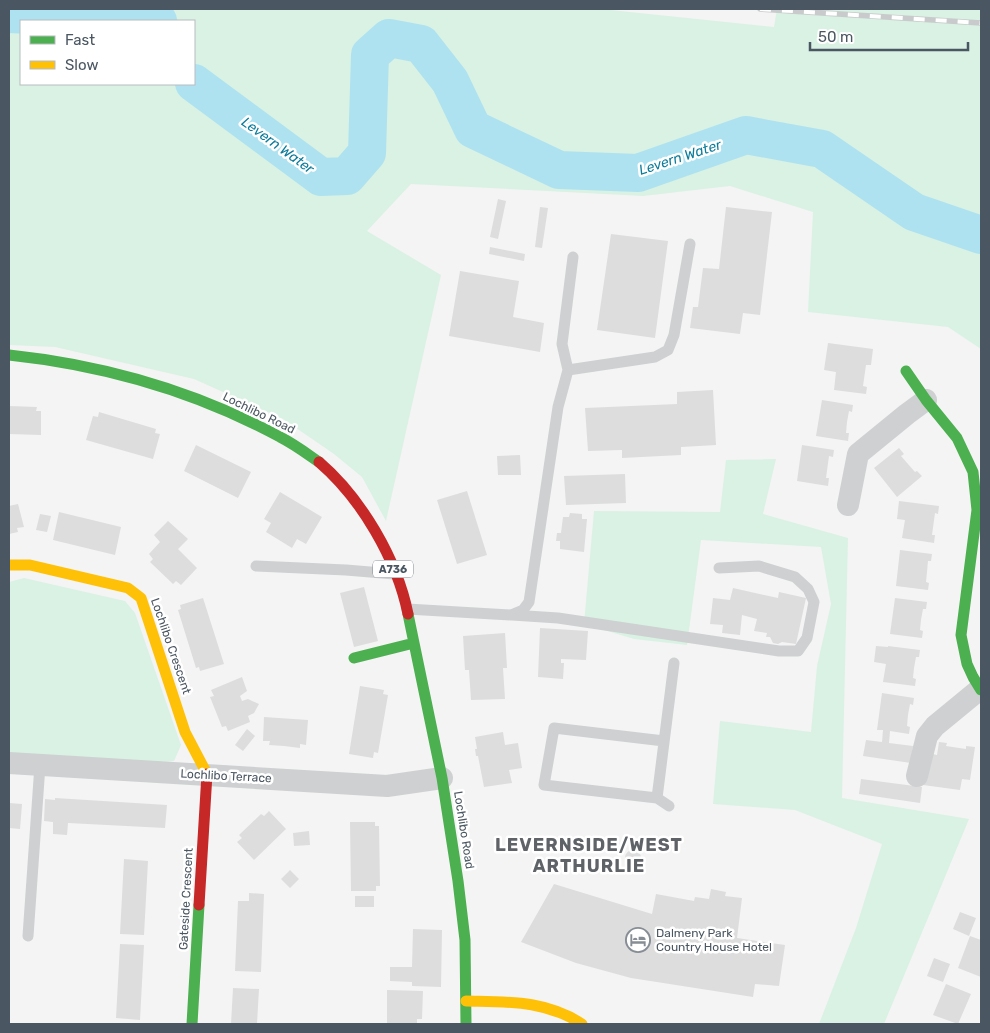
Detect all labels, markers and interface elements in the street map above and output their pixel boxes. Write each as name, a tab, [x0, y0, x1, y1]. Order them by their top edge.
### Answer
legend	[20, 20, 195, 85]
scale bar	[810, 20, 968, 52]
text: 50 m	[818, 28, 853, 46]
text: Fast	[65, 31, 95, 49]
text: Slow	[65, 56, 98, 74]
water label: Levern Water	[238, 113, 318, 178]
water label: Levern Water	[637, 136, 724, 179]
street label: Lochlibo Road	[221, 389, 297, 437]
road number: A736	[373, 560, 413, 578]
street label: Lochlibo Crescent	[148, 596, 194, 696]
street label: Lochlibo Terrace	[180, 767, 272, 785]
street label: Lochlibo Road	[451, 790, 477, 870]
district label: LEVERNSIDE/WEST ARTHURLIE	[495, 834, 683, 877]
street label: Gateside Crescent	[176, 847, 196, 951]
place label: Dalmeny Park Country House Hotel	[656, 926, 772, 954]
hotel icon: Dalmeny Park Country House Hotel	[625, 927, 651, 953]

